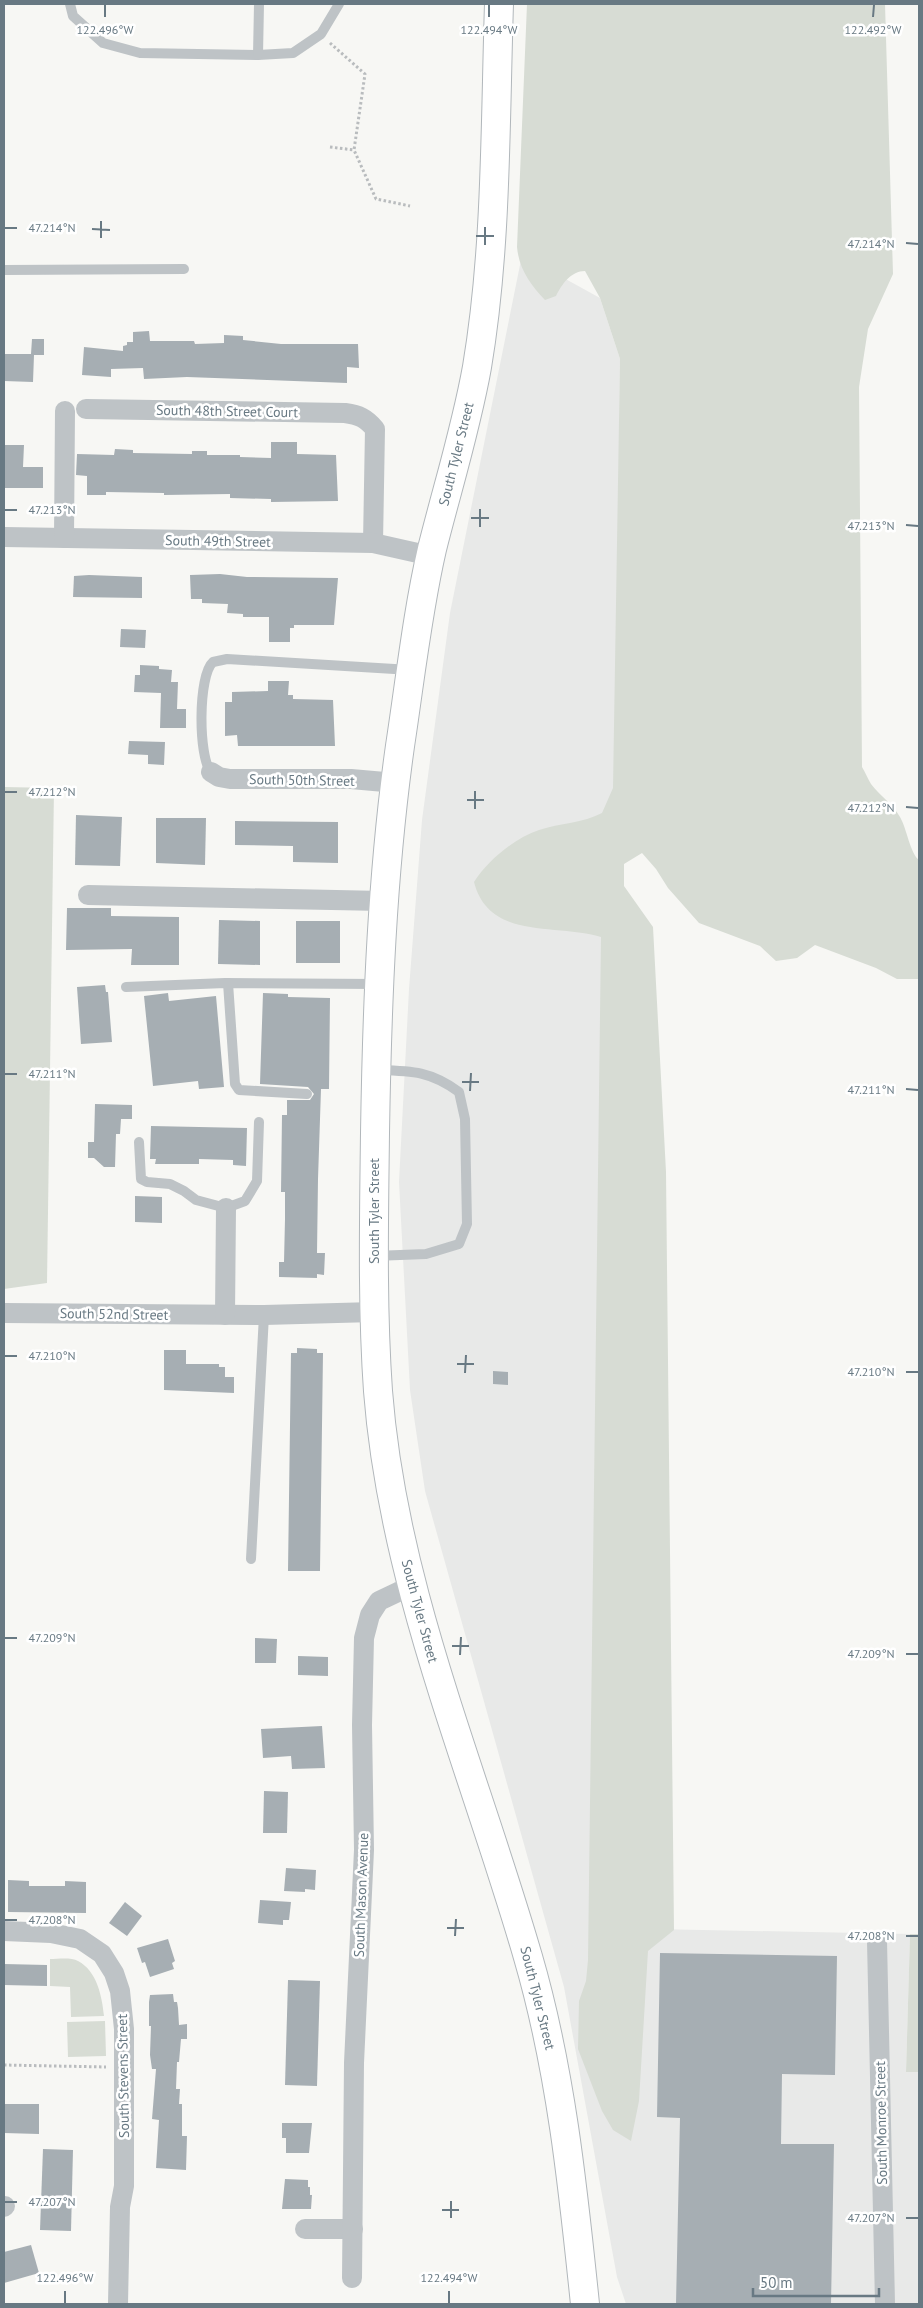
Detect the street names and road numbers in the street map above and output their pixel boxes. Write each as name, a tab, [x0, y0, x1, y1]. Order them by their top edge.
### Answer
street label: South Tyler Street	[434, 400, 478, 508]
street label: South 48th Street Court	[156, 401, 298, 421]
street label: South 49th Street	[165, 531, 271, 551]
street label: South 50th Street	[249, 770, 355, 790]
street label: South Tyler Street	[365, 1158, 383, 1264]
street label: South 52nd Street	[60, 1304, 169, 1324]
street label: South Tyler Street	[398, 1557, 442, 1665]
street label: South Mason Avenue	[350, 1832, 372, 1958]
street label: South Tyler Street	[516, 1944, 560, 2052]
street label: South Stevens Street	[113, 2014, 133, 2138]
street label: South Monroe Street	[871, 2061, 891, 2185]

